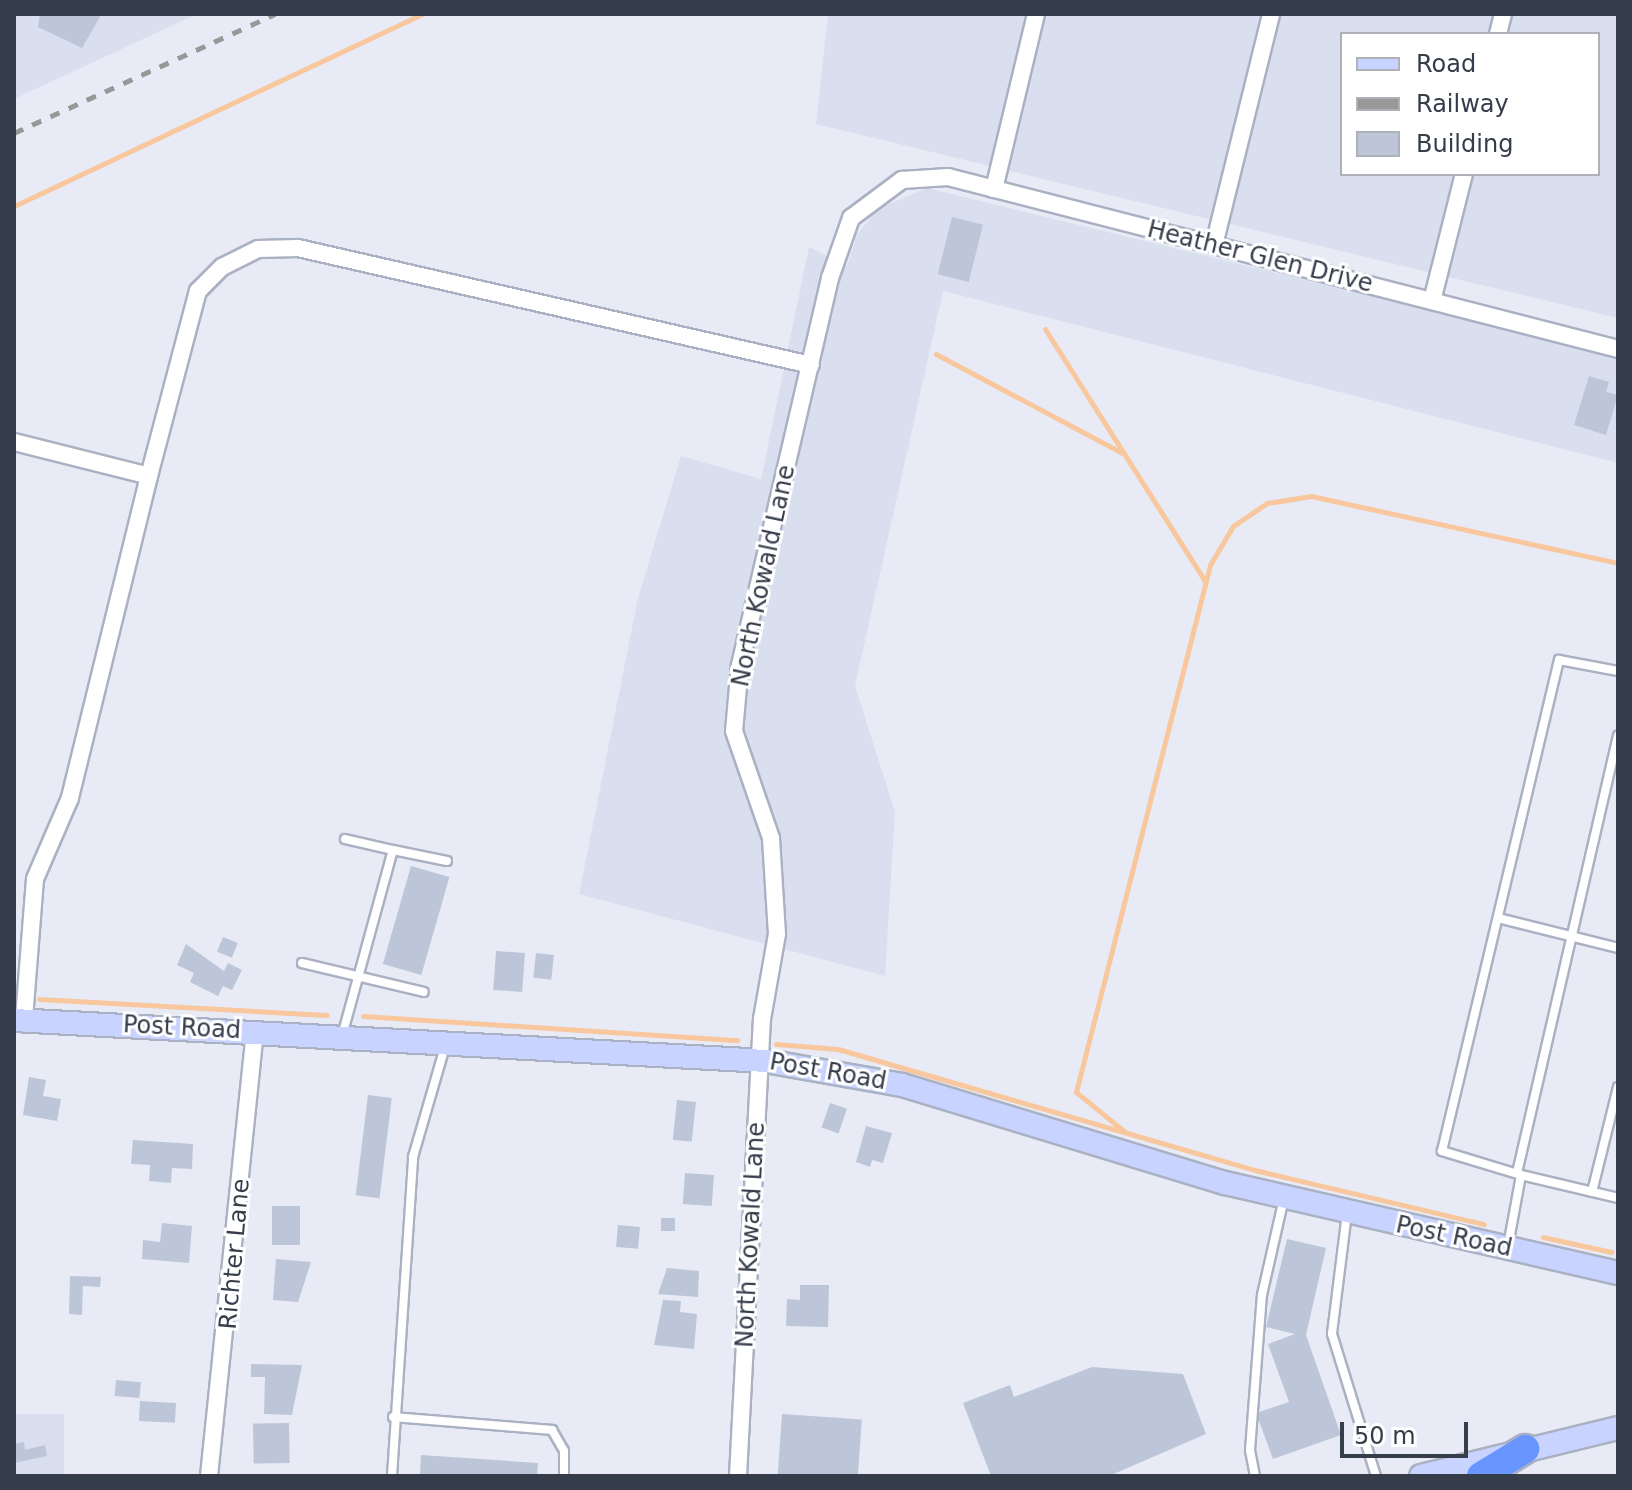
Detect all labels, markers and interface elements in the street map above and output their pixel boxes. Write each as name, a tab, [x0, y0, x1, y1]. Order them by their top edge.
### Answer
legend	[1340, 32, 1600, 176]
text: Road	[1416, 50, 1476, 78]
text: Railway	[1416, 90, 1509, 118]
text: Building	[1416, 130, 1513, 158]
street label: Heather Glen Drive	[1144, 215, 1376, 299]
street label: North Kowald Lane	[726, 463, 802, 689]
street label: Post Road	[122, 1011, 242, 1045]
street label: Post Road	[767, 1048, 889, 1096]
street label: North Kowald Lane	[731, 1121, 771, 1349]
street label: Richter Lane	[214, 1177, 256, 1331]
street label: Post Road	[1393, 1211, 1515, 1263]
scale bar	[1344, 1406, 1472, 1456]
text: 50 m	[1354, 1422, 1416, 1450]

